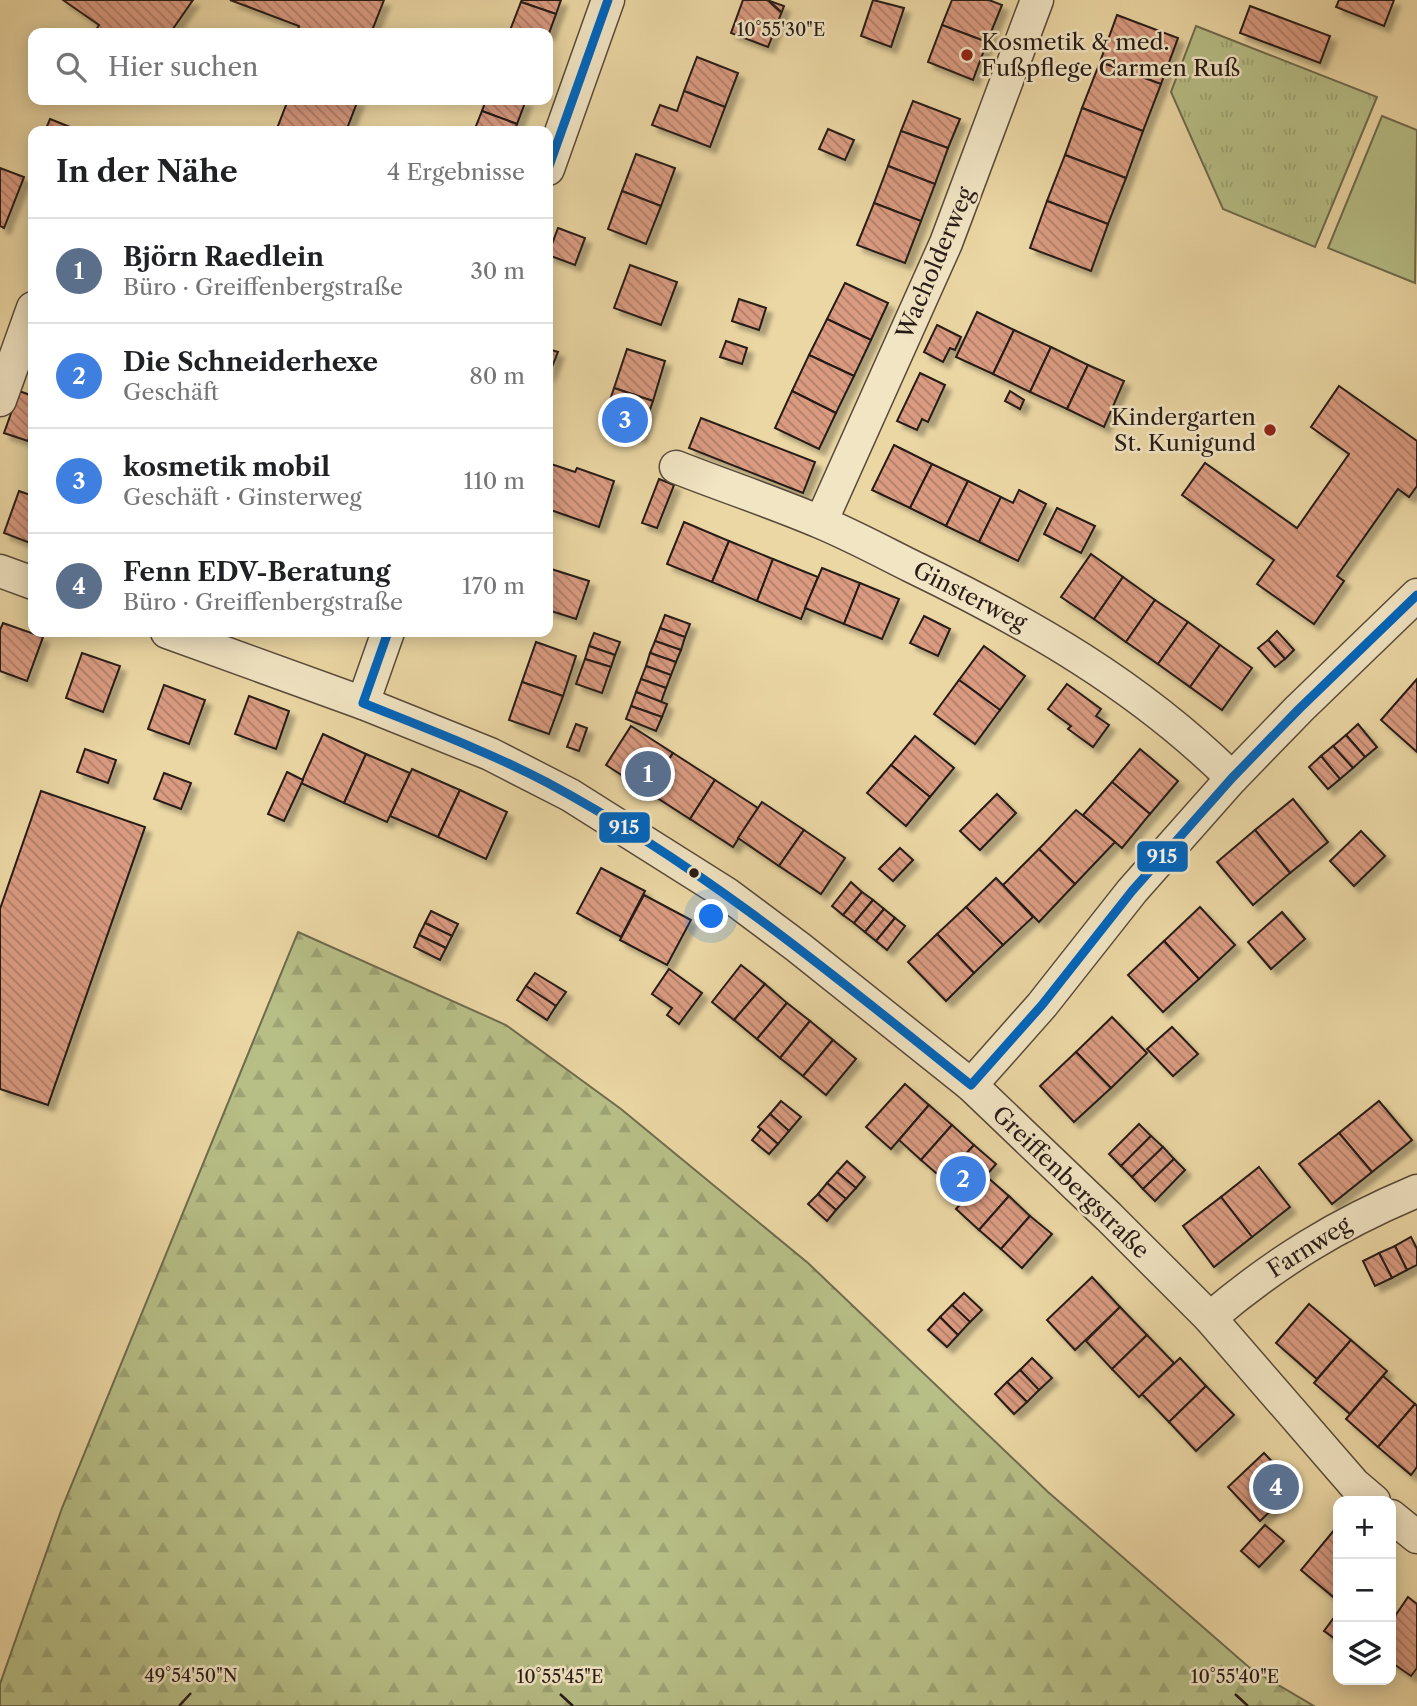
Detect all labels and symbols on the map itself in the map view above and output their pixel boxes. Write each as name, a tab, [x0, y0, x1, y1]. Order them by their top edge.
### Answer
text: 10°55'30"E	[737, 19, 825, 41]
place label: Kosmetik & med. Fußpflege Carmen Ruß	[981, 28, 1240, 82]
marker: Kosmetik & med. Fußpflege Carmen Ruß	[959, 47, 975, 63]
street label: Wacholderweg	[890, 182, 980, 344]
pin: 3	[602, 394, 648, 446]
place label: Kindergarten St. Kunigund	[1111, 403, 1256, 457]
marker: Kindergarten St. Kunigund	[1262, 422, 1278, 438]
street label: Ginsterweg	[908, 555, 1032, 637]
pin: 1	[625, 748, 671, 800]
line badge: 915	[598, 811, 651, 844]
text: 915	[609, 816, 639, 839]
line badge: 915	[1136, 840, 1189, 873]
text: 915	[1147, 845, 1177, 868]
unlabelled marker	[687, 866, 701, 880]
your location	[694, 899, 728, 933]
street label: Greiffenbergstraße	[987, 1100, 1155, 1264]
pin: 2	[940, 1153, 986, 1205]
street label: Farnweg	[1262, 1210, 1357, 1284]
pin: 4	[1253, 1461, 1299, 1513]
text: 49°54'50"N	[144, 1665, 238, 1687]
text: 10°55'45"E	[517, 1666, 603, 1688]
text: 10°55'40"E	[1191, 1666, 1279, 1688]

